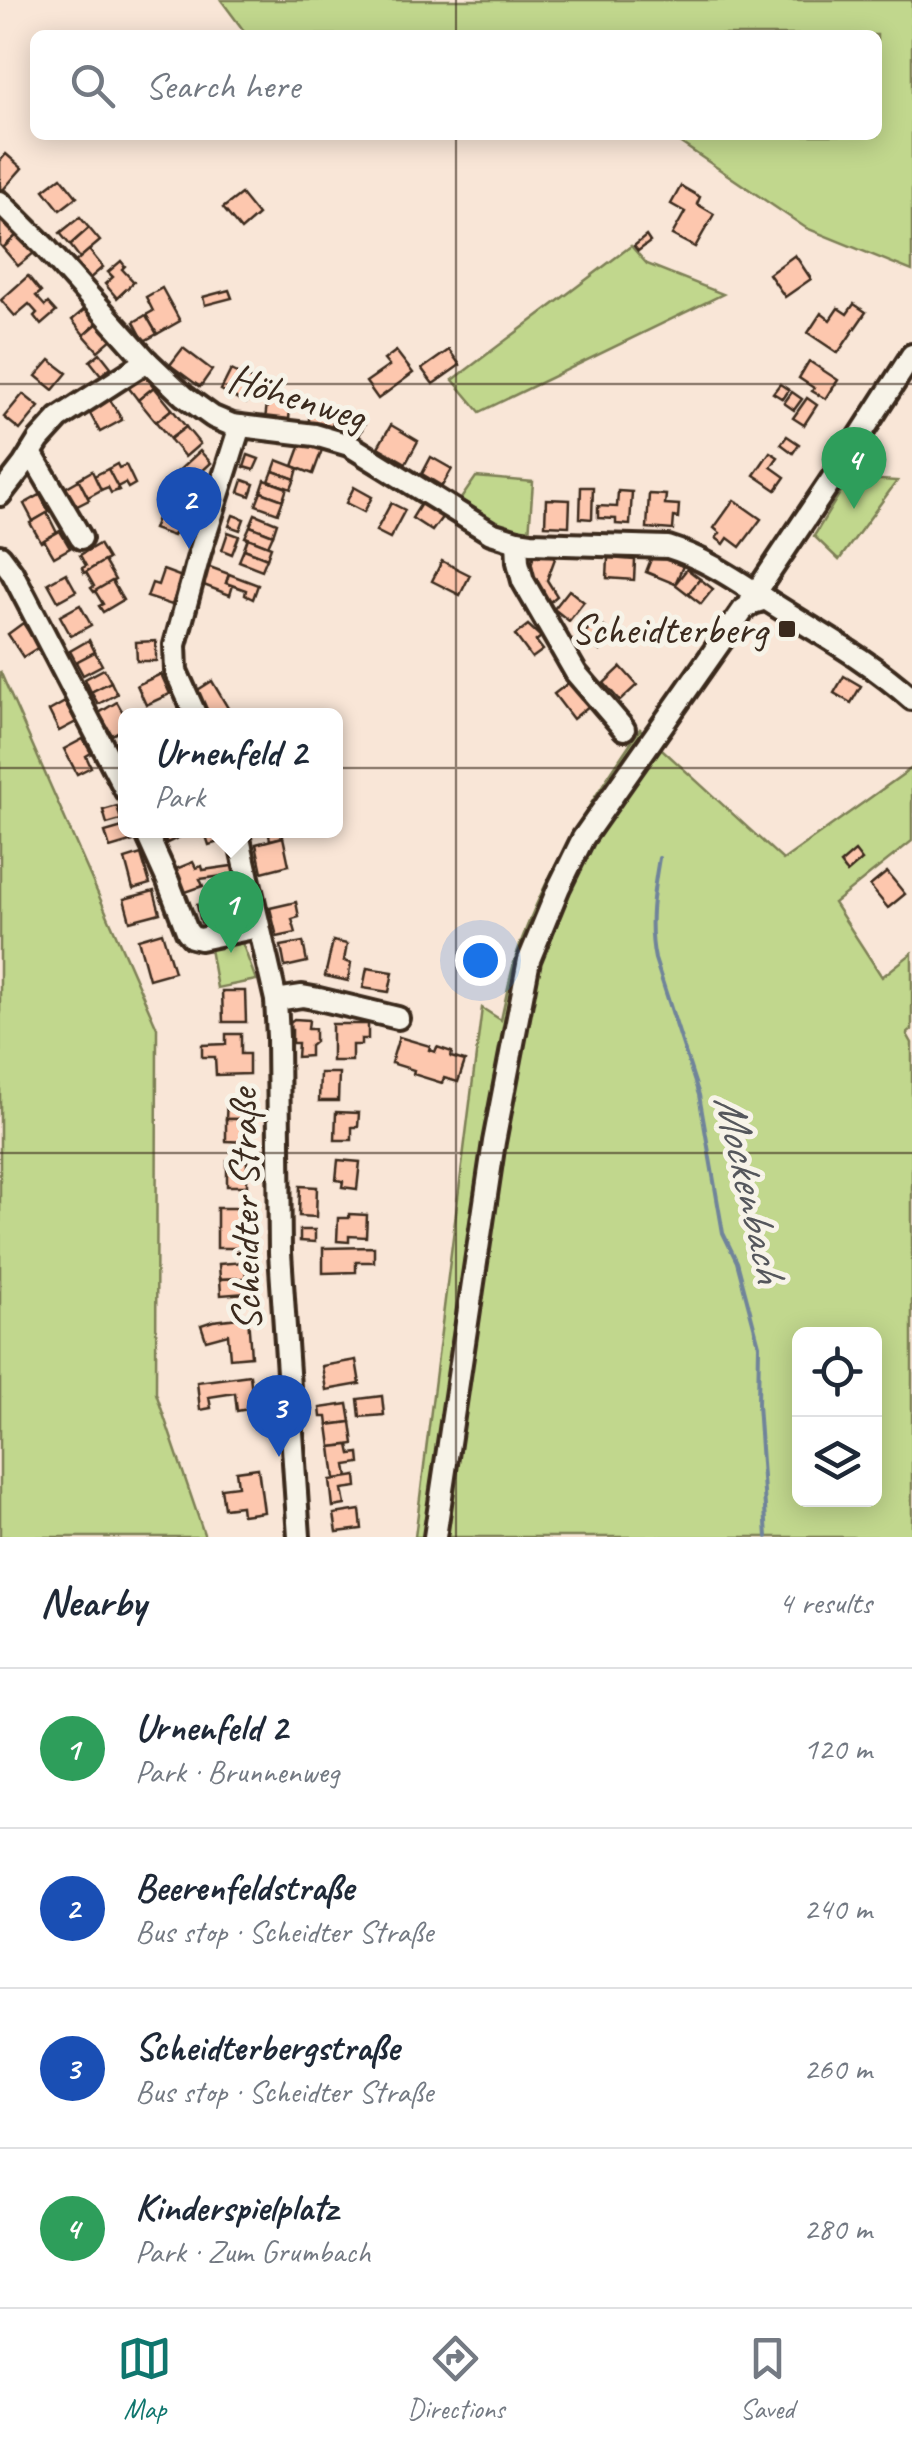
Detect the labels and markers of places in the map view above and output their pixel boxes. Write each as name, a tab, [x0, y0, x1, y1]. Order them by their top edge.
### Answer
pin: 4	[822, 426, 886, 509]
pin: 2	[156, 466, 222, 549]
place label: Scheidterberg	[571, 603, 770, 656]
marker: Scheidterberg	[776, 618, 798, 640]
pin: 1	[198, 870, 264, 953]
pin: 3	[246, 1374, 312, 1457]

